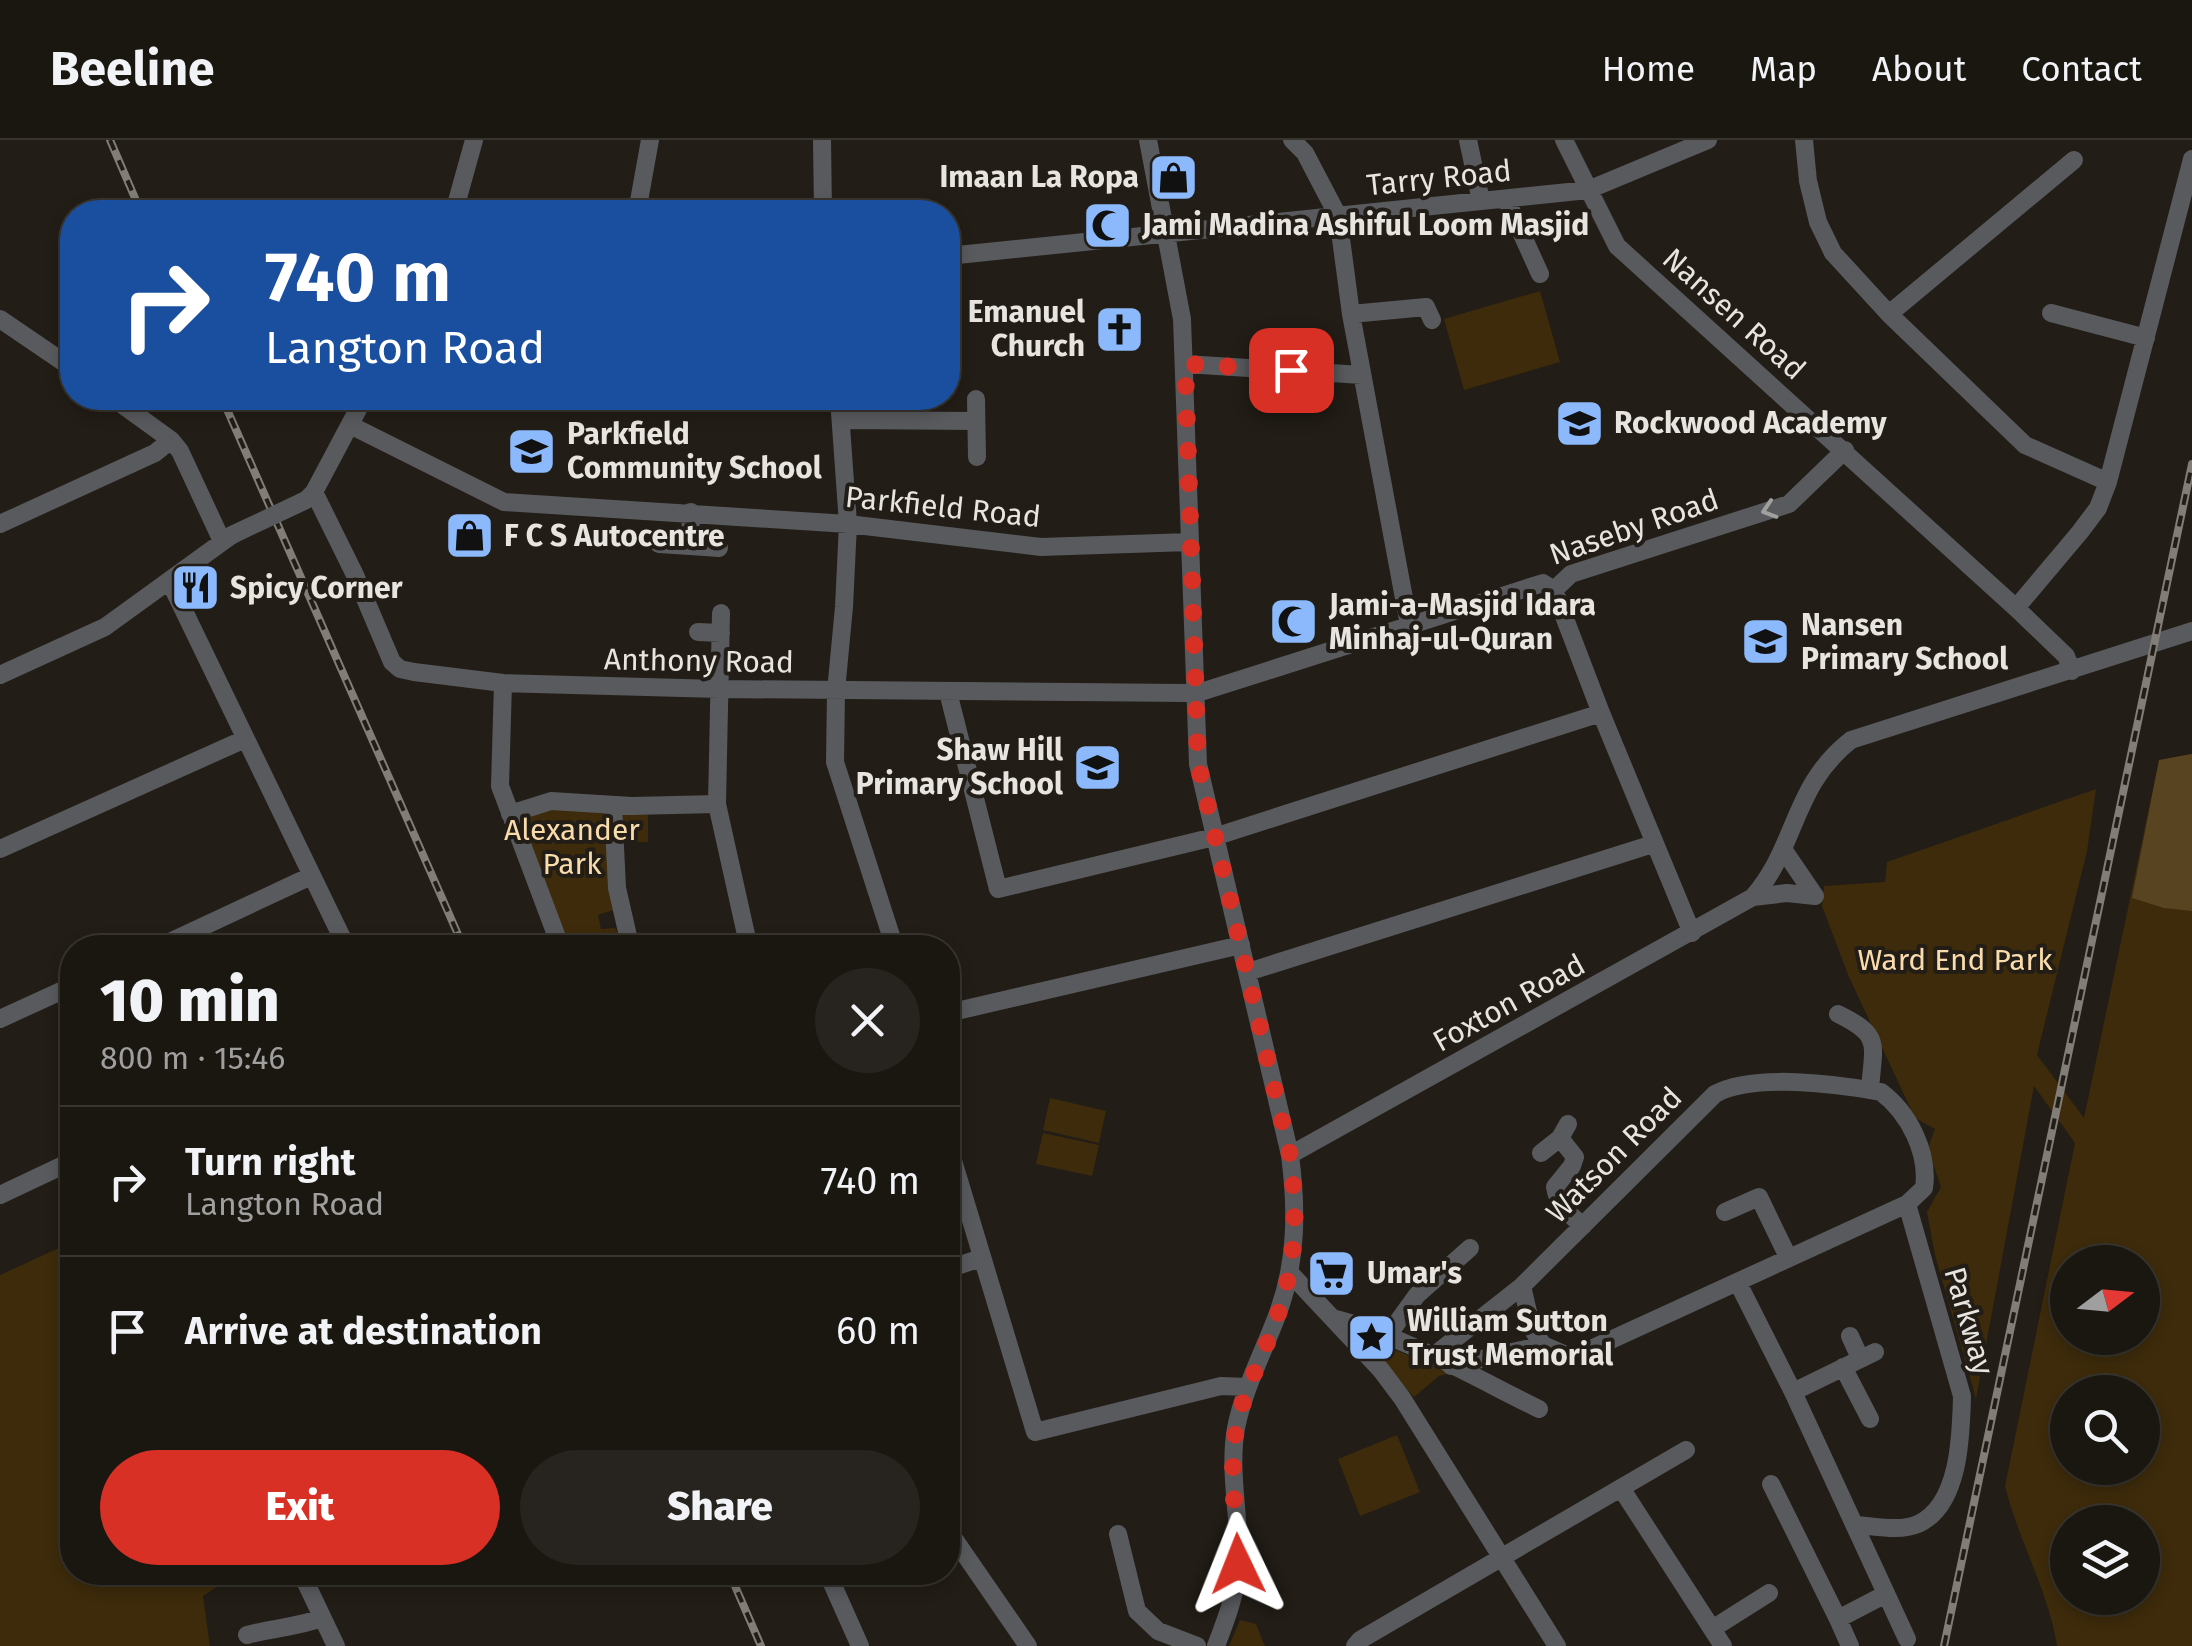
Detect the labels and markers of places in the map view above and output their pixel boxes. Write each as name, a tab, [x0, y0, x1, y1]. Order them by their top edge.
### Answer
shop icon: Imaan La Ropa	[1148, 151, 1200, 203]
place label: Imaan La Ropa	[939, 159, 1139, 195]
mosque icon: Jami Madina Ashiful Loom Masjid	[1081, 199, 1133, 251]
place label: Jami Madina Ashiful Loom Masjid	[1141, 207, 1589, 243]
place label: Emanuel Church	[968, 294, 1085, 364]
church icon: Emanuel Church	[1094, 303, 1146, 355]
pin	[1249, 328, 1334, 413]
school or university icon: Rockwood Academy	[1553, 397, 1605, 449]
place label: Rockwood Academy	[1614, 405, 1887, 441]
place label: Parkfield Community School	[567, 416, 822, 486]
school or university icon: Parkfield Community School	[506, 425, 558, 477]
shop icon: F C S Autocentre	[443, 510, 495, 562]
place label: F C S Autocentre	[504, 518, 725, 554]
restaurant icon: Spicy Corner	[169, 562, 221, 614]
place label: Spicy Corner	[230, 570, 404, 606]
place label: Jami-a-Masjid Idara Minhaj-ul-Quran	[1328, 587, 1596, 657]
mosque icon: Jami-a-Masjid Idara Minhaj-ul-Quran	[1268, 596, 1320, 648]
place label: Nansen Primary School	[1801, 607, 2008, 677]
school or university icon: Nansen Primary School	[1740, 616, 1792, 668]
place label: Shaw Hill Primary School	[856, 732, 1063, 802]
school or university icon: Shaw Hill Primary School	[1072, 741, 1124, 793]
supermarket icon: Umar's	[1306, 1247, 1358, 1299]
place label: Umar's	[1367, 1255, 1462, 1291]
place label: William Sutton Trust Memorial	[1407, 1303, 1613, 1373]
place icon: William Sutton Trust Memorial	[1346, 1312, 1398, 1364]

